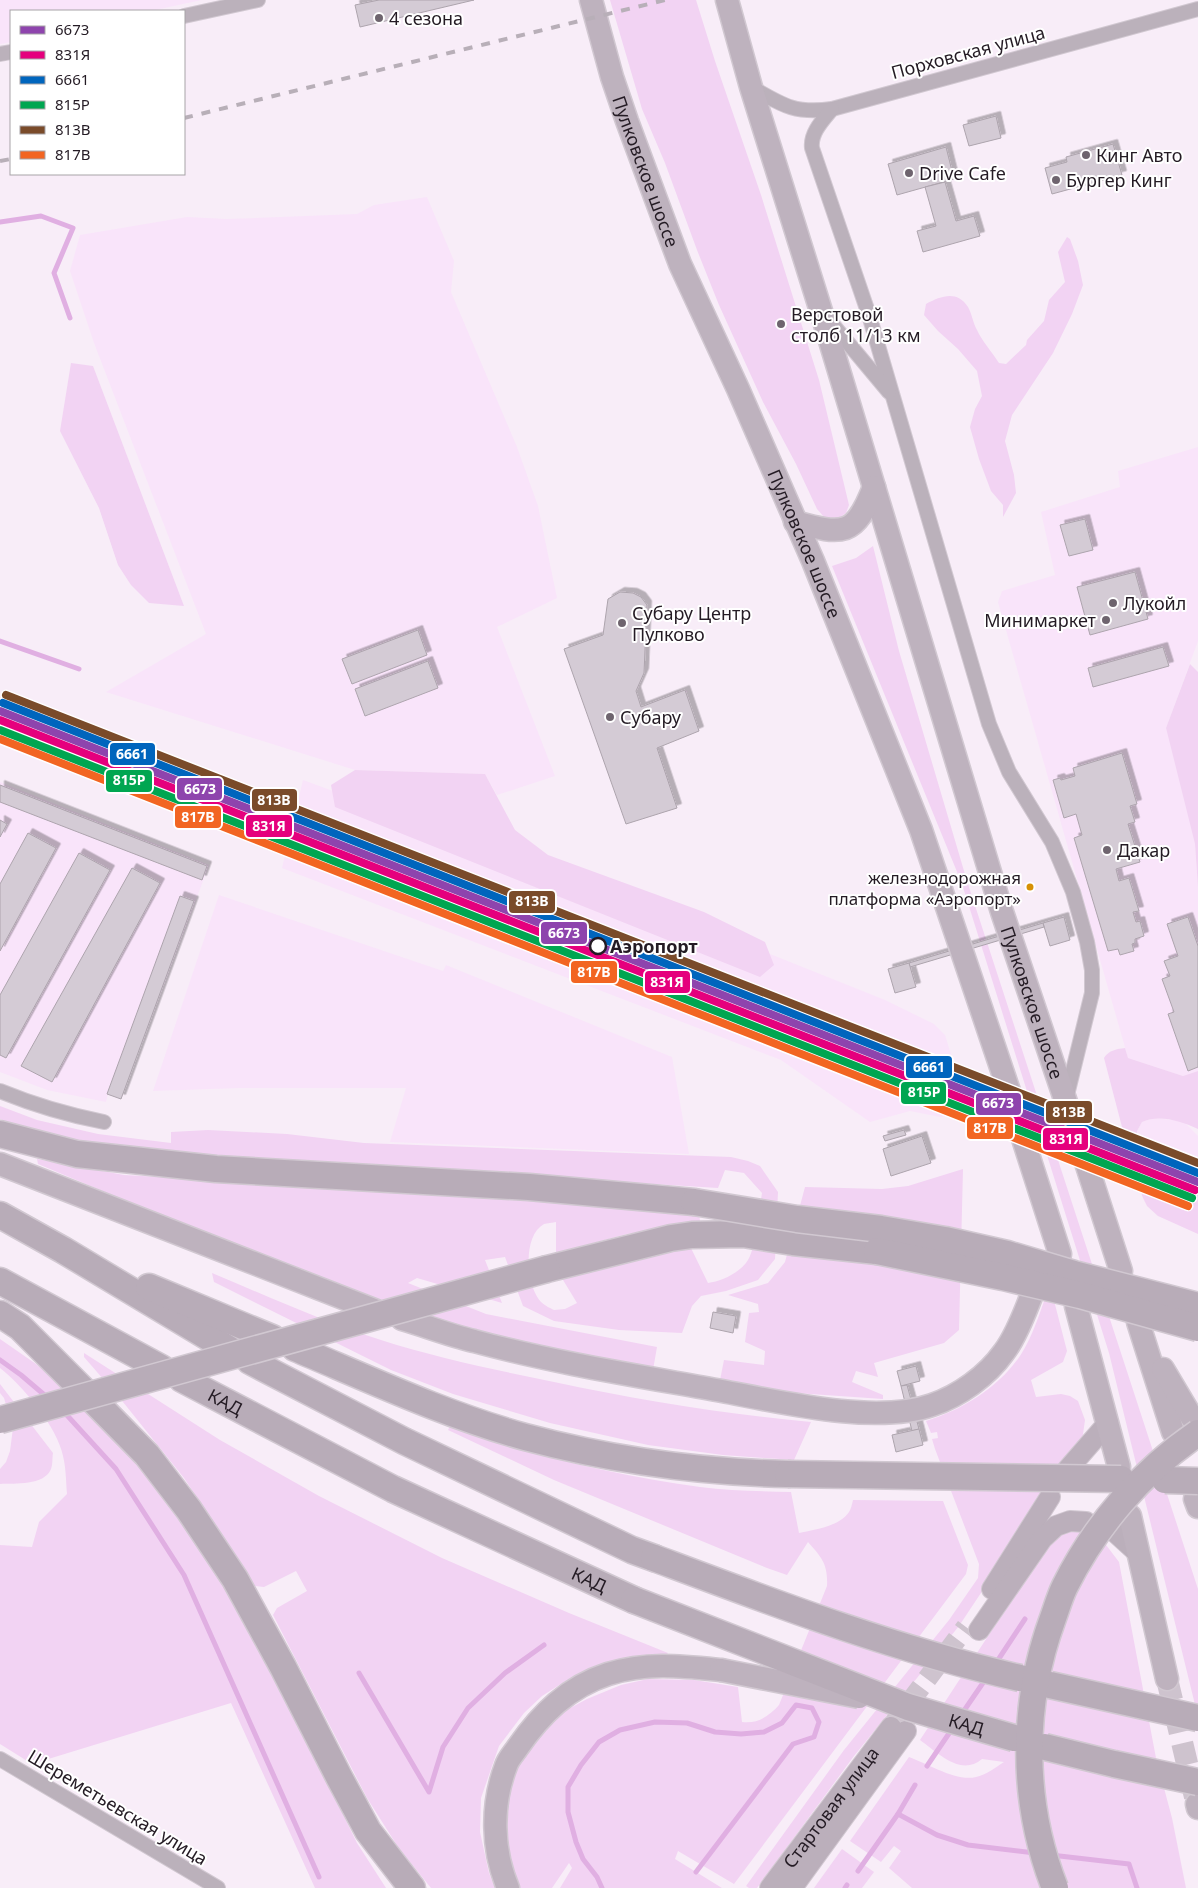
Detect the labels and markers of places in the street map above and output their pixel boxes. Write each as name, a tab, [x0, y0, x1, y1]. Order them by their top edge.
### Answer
place label: 4 сезона	[389, 6, 463, 30]
marker: 4 сезона	[373, 12, 385, 24]
place label: Кинг Авто	[1096, 143, 1182, 167]
marker: Кинг Авто	[1080, 149, 1092, 161]
place label: Drive Cafe	[919, 161, 1006, 185]
marker: Drive Cafe	[903, 167, 915, 179]
place label: Бургер Кинг	[1066, 168, 1172, 192]
marker: Бургер Кинг	[1050, 174, 1062, 186]
place label: Верстовой столб 11/13 км	[791, 302, 921, 347]
marker: Верстовой столб 11/13 км	[775, 318, 787, 330]
place label: Лукойл	[1123, 591, 1186, 615]
marker: Лукойл	[1107, 597, 1119, 609]
place label: Субару Центр Пулково	[632, 601, 751, 646]
place label: Минимаркет	[984, 608, 1097, 632]
marker: Минимаркет	[1100, 614, 1112, 626]
marker: Субару Центр Пулково	[616, 617, 628, 629]
place label: Субару	[620, 705, 682, 729]
marker: Субару	[604, 711, 616, 723]
place label: Дакар	[1117, 838, 1170, 862]
marker: Дакар	[1101, 844, 1113, 856]
place label: железнодорожная платформа «Аэропорт»	[829, 866, 1021, 910]
marker: железнодорожная платформа «Аэропорт»	[1025, 882, 1035, 892]
place label: Аэропорт	[610, 934, 698, 958]
marker: Аэропорт	[589, 937, 607, 955]

